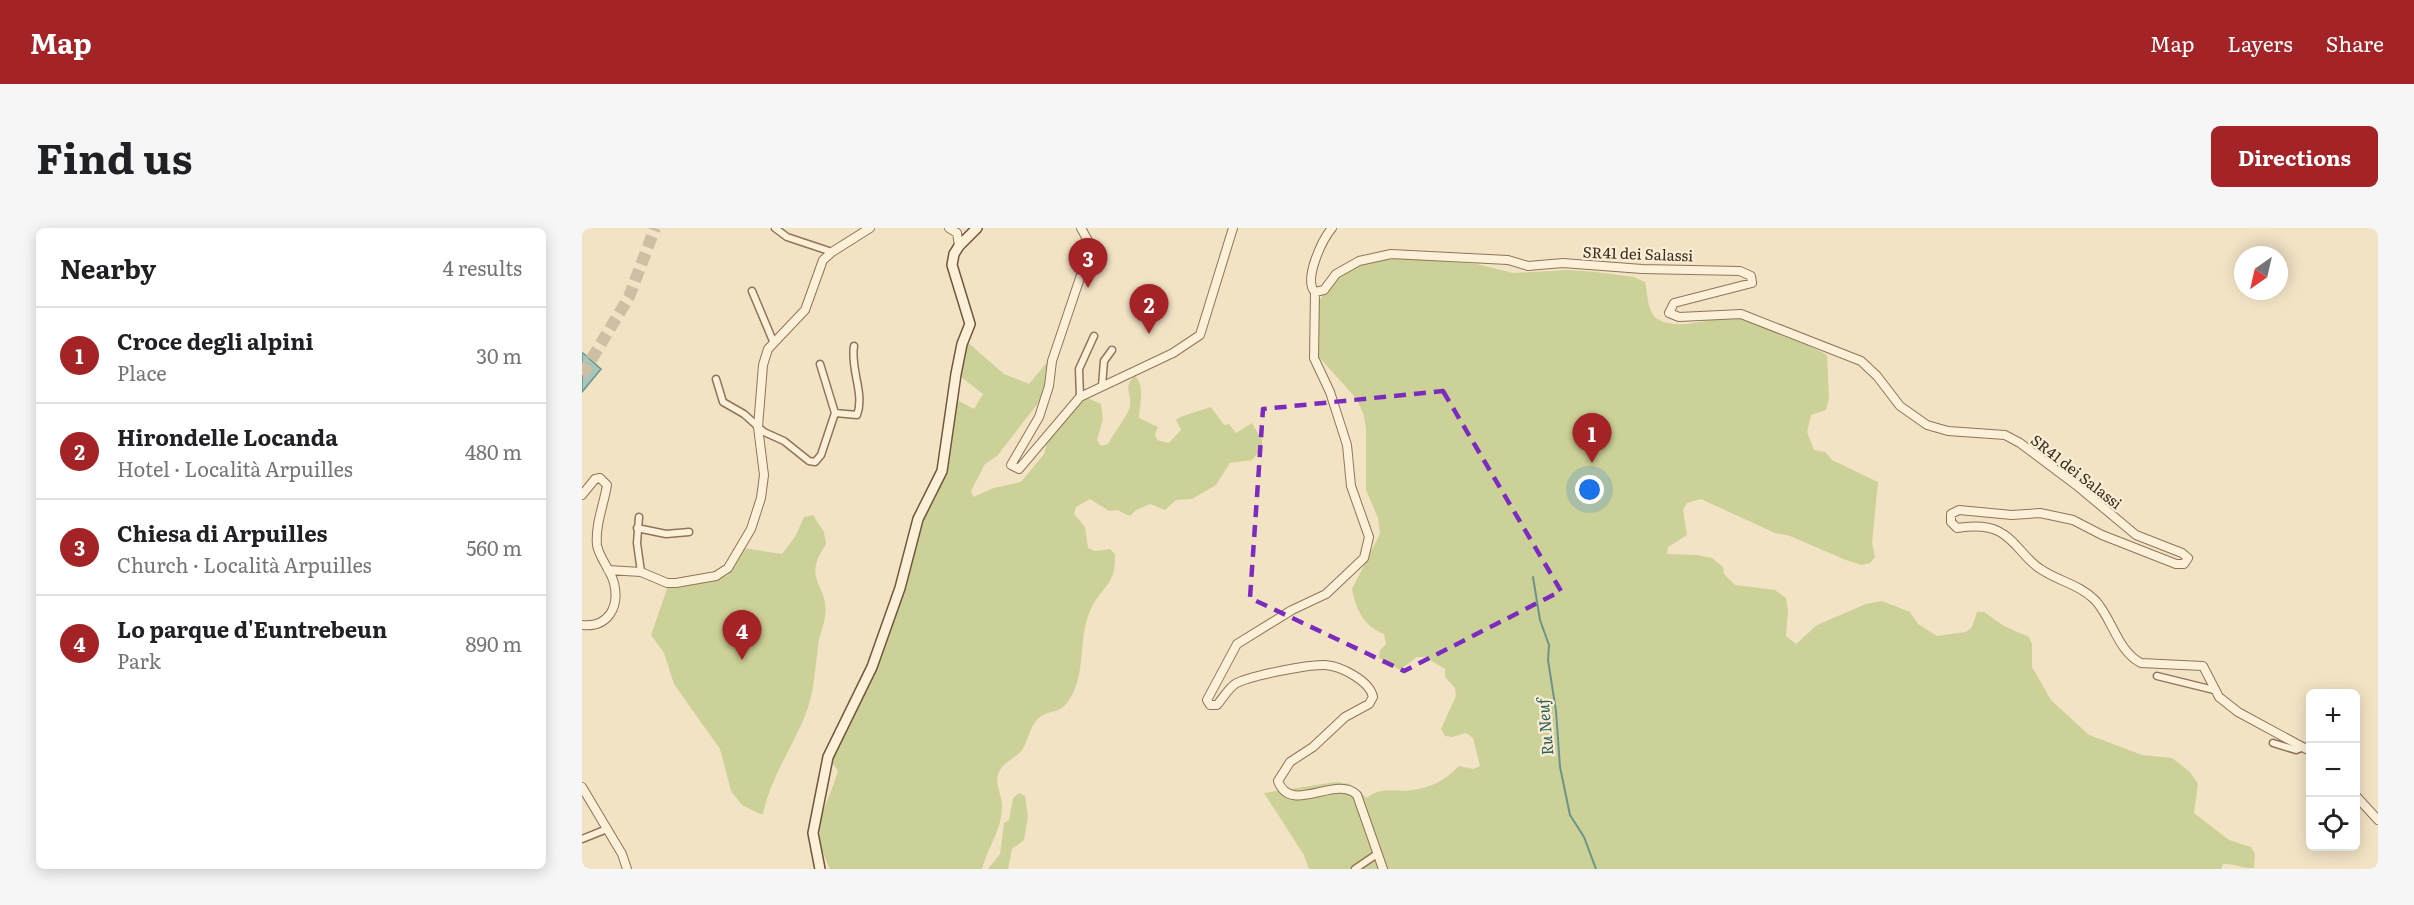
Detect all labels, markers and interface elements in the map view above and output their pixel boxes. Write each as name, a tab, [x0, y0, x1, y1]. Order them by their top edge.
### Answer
text: Map	[30, 21, 92, 63]
text: Map	[2150, 27, 2195, 58]
text: Layers	[2228, 27, 2293, 58]
text: Share	[2326, 27, 2384, 58]
text: Find us	[36, 125, 193, 187]
button: Directions	[2211, 126, 2378, 187]
pin: 3	[1068, 238, 1108, 288]
street label: SR41 dei Salassi	[1582, 240, 1694, 266]
north arrow	[2234, 246, 2288, 300]
text: Nearby	[60, 248, 156, 287]
text: 4 results	[443, 252, 522, 282]
pin: 2	[1130, 285, 1168, 334]
text: Croce degli alpini	[117, 324, 314, 357]
text: 1	[75, 340, 84, 370]
text: 30 m	[476, 340, 522, 370]
text: Place	[117, 357, 167, 387]
pin: 1	[1572, 414, 1612, 463]
text: Hirondelle Locanda	[117, 420, 338, 453]
street label: SR41 dei Salassi	[2026, 428, 2128, 514]
text: 2	[74, 436, 85, 466]
text: 480 m	[465, 436, 522, 466]
text: Hotel · Località Arpuilles	[117, 453, 353, 483]
your location	[1575, 475, 1604, 504]
text: Chiesa di Arpuilles	[117, 516, 327, 549]
text: 3	[74, 532, 85, 562]
text: 560 m	[466, 532, 522, 562]
text: Church · Località Arpuilles	[117, 549, 372, 579]
pin: 4	[722, 610, 762, 660]
text: Lo parque d'Euntrebeun	[117, 612, 387, 645]
text: 4	[73, 628, 86, 658]
text: 890 m	[466, 628, 522, 658]
text: Park	[117, 645, 161, 675]
map controls	[2306, 689, 2360, 851]
button: +	[2306, 689, 2360, 743]
water label: Ru Neuf	[1529, 695, 1558, 757]
button: −	[2306, 743, 2360, 797]
button: locate	[2306, 797, 2360, 851]

